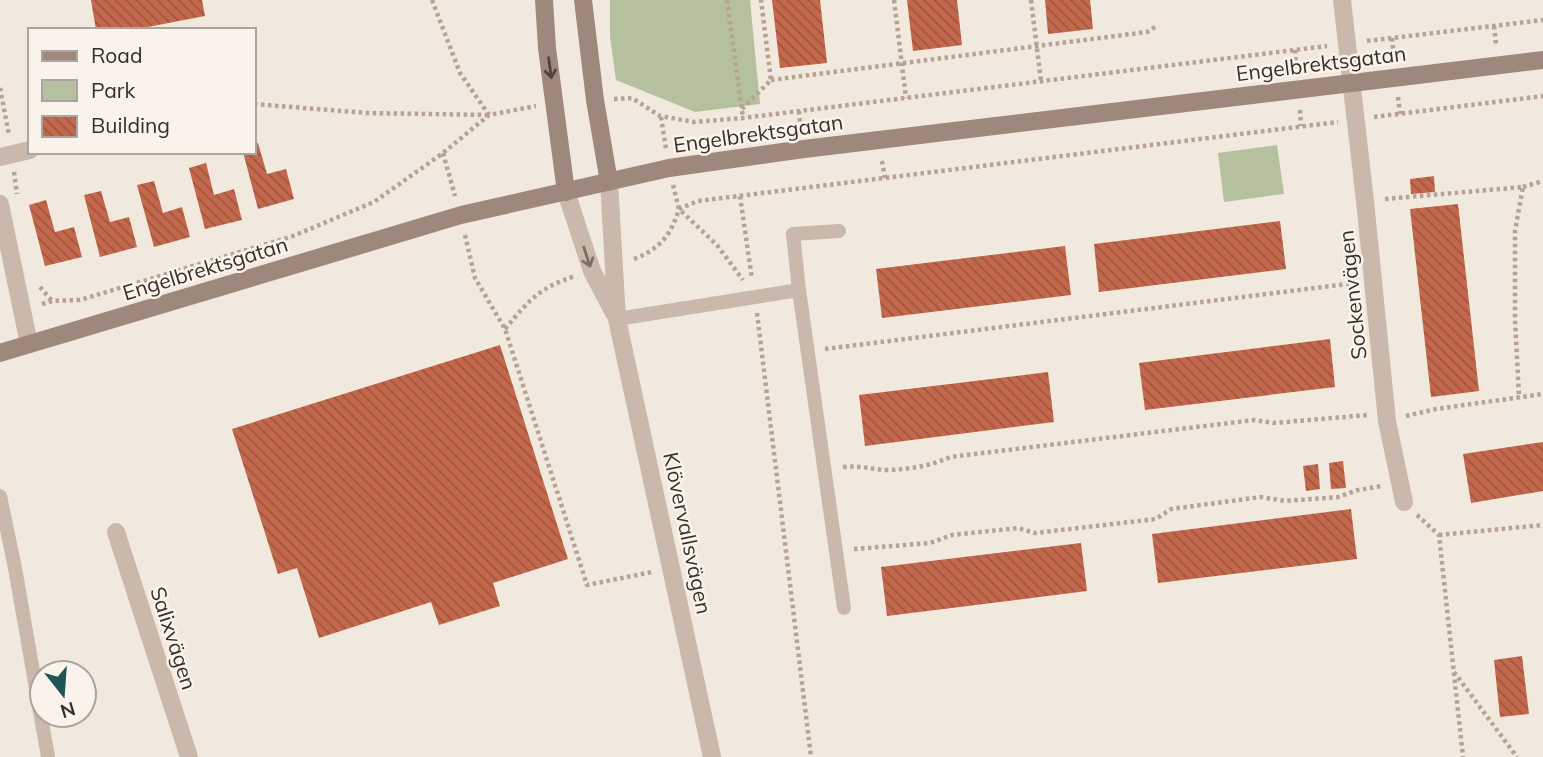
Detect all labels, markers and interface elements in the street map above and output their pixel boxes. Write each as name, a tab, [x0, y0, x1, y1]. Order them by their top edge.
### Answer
legend	[28, 28, 256, 154]
street label: Engelbrektsgatan	[1235, 40, 1407, 86]
text: Road	[91, 42, 142, 68]
one-way arrow	[543, 56, 556, 79]
text: Park	[91, 77, 135, 103]
street label: Engelbrektsgatan	[671, 108, 845, 158]
text: Building	[91, 112, 170, 138]
street label: Sockenvägen	[1332, 229, 1372, 361]
street label: Engelbrektsgatan	[119, 231, 291, 305]
one-way arrow	[582, 245, 595, 267]
street label: Klövervallsvägen	[658, 450, 718, 616]
street label: Salixvägen	[145, 583, 203, 693]
north arrow	[28, 659, 98, 729]
text: N	[58, 697, 78, 724]

